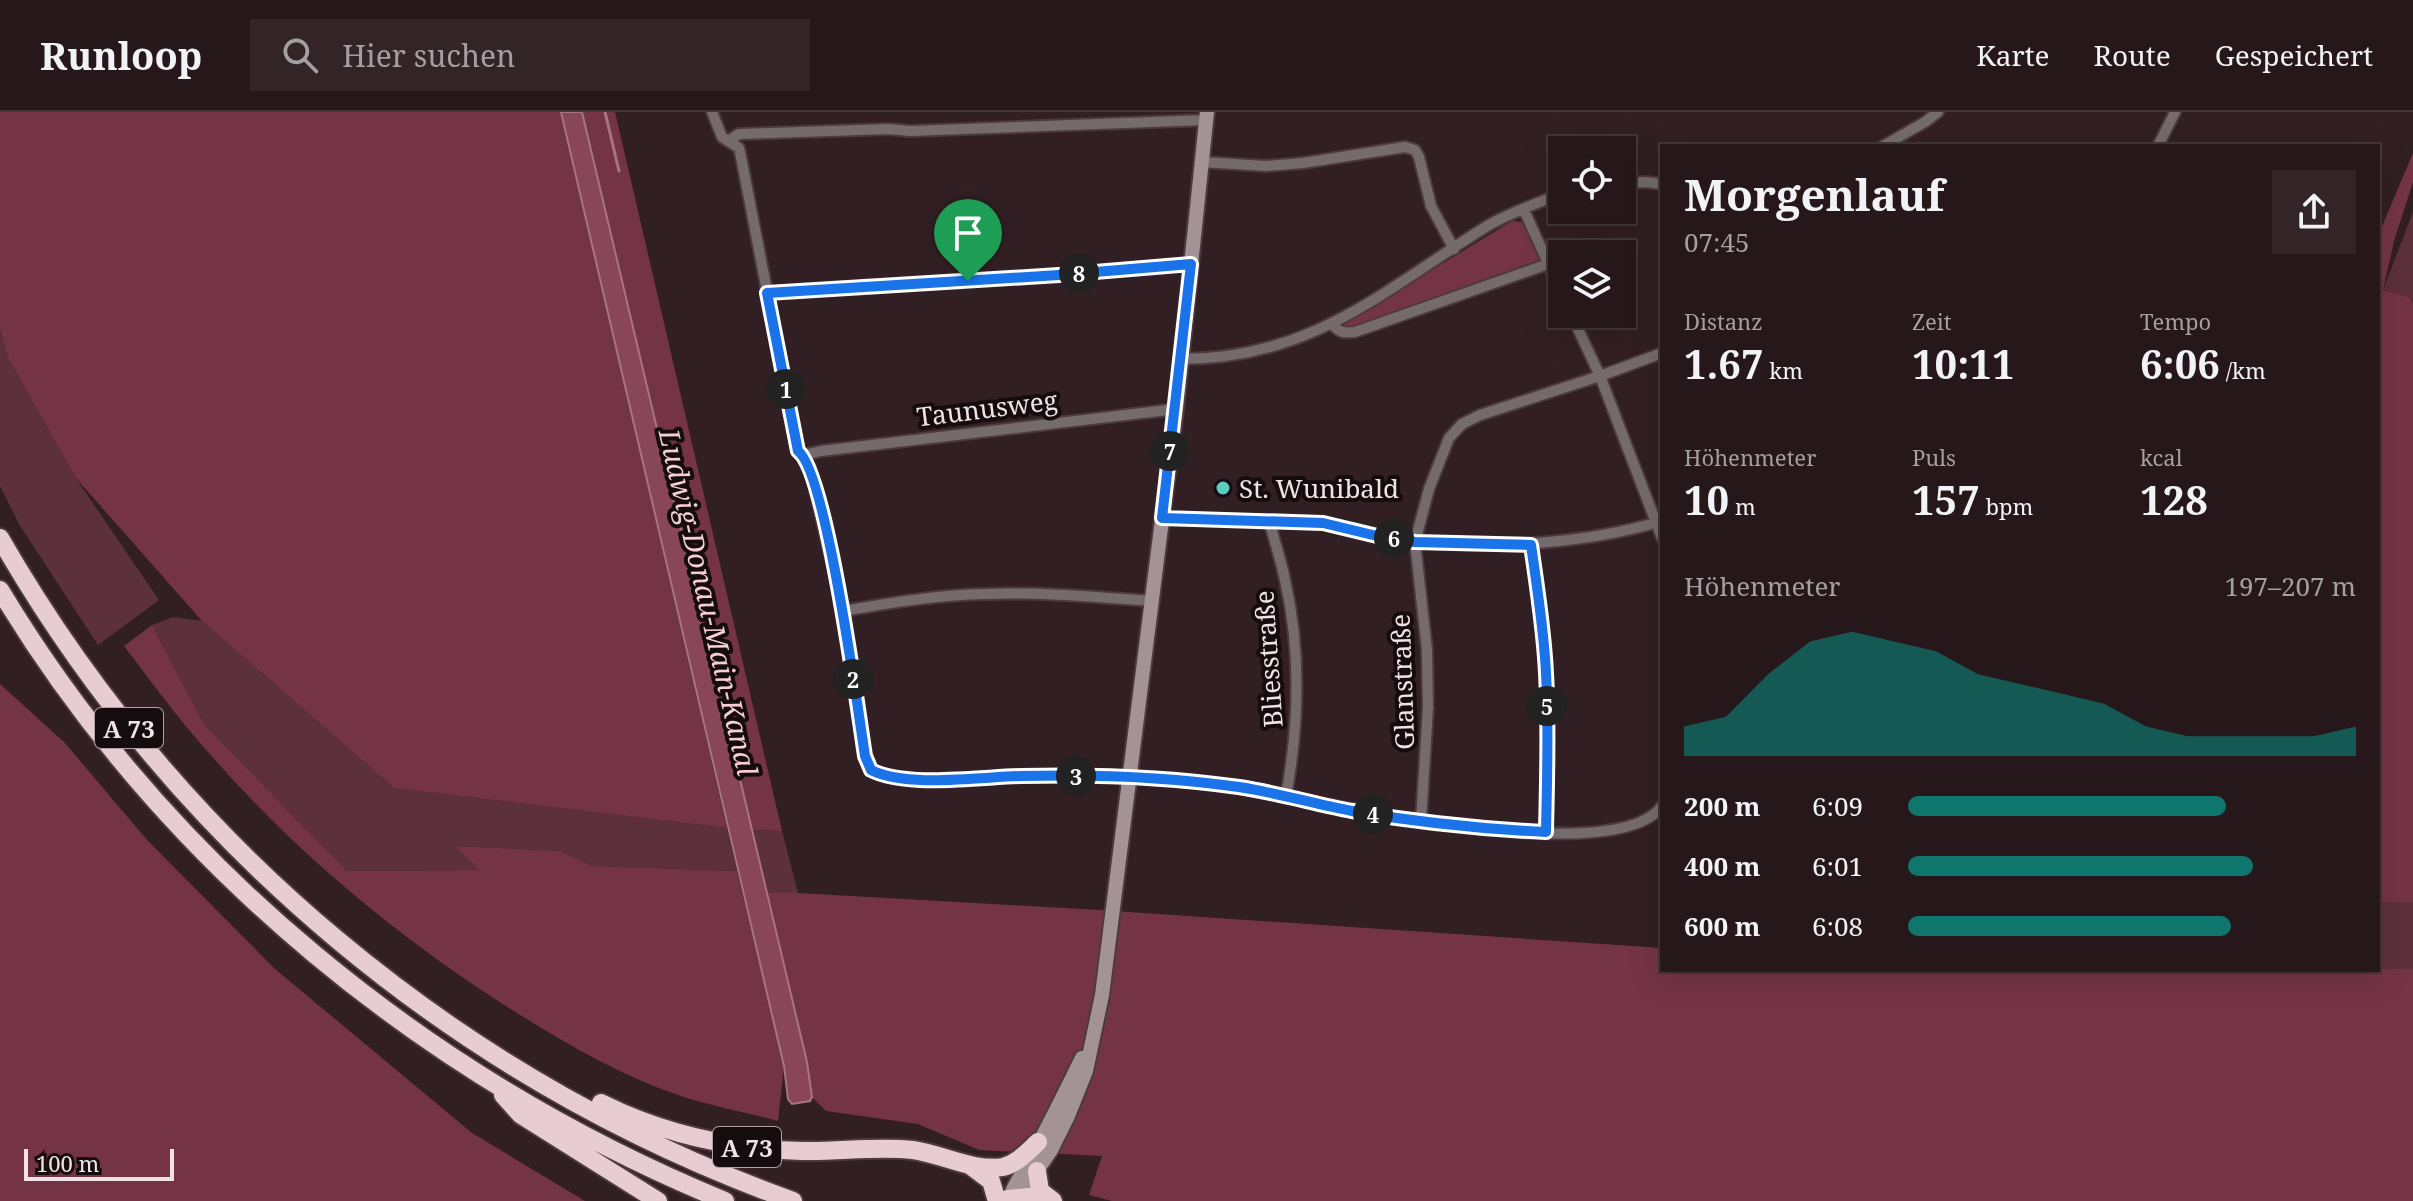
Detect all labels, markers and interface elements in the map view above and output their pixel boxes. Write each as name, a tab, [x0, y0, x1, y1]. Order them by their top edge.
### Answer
search box	[250, 19, 810, 91]
text: Runloop	[40, 29, 202, 81]
icon: search	[278, 33, 322, 77]
text: Hier suchen	[342, 35, 515, 76]
text: Karte	[1976, 36, 2050, 74]
text: Route	[2094, 36, 2171, 74]
text: Gespeichert	[2215, 36, 2373, 74]
map controls	[1548, 136, 1636, 328]
button: locate	[1548, 136, 1636, 224]
text: Morgenlauf	[1684, 164, 1944, 224]
button: share	[2272, 170, 2356, 254]
pin	[934, 199, 1002, 281]
icon: arrive	[946, 211, 990, 255]
text: 07:45	[1684, 224, 1750, 260]
button: layers	[1548, 240, 1636, 328]
pin: 8	[1059, 253, 1099, 293]
text: 8	[1073, 258, 1085, 288]
text: Distanz	[1684, 306, 1763, 336]
text: Zeit	[1912, 306, 1952, 336]
text: Tempo	[2140, 306, 2211, 336]
text: 1.67	[1684, 336, 1764, 391]
text: 10:11	[1912, 336, 2015, 391]
text: 6:06	[2140, 336, 2220, 391]
text: km	[1764, 355, 1803, 385]
text: /km	[2220, 355, 2266, 385]
pin: 1	[766, 369, 806, 409]
text: 1	[780, 374, 792, 404]
street label: Taunusweg	[915, 382, 1059, 434]
water label: Ludwig-Donau-Main-Kanal	[650, 424, 768, 780]
pin: 7	[1150, 431, 1190, 471]
text: 7	[1164, 436, 1176, 466]
text: Höhenmeter	[1684, 442, 1817, 472]
text: Puls	[1912, 442, 1956, 472]
text: kcal	[2140, 442, 2182, 472]
place label: St. Wunibald	[1239, 470, 1399, 506]
text: 10	[1684, 472, 1729, 527]
text: 157	[1912, 472, 1980, 527]
text: 128	[2140, 472, 2208, 527]
marker: St. Wunibald	[1214, 479, 1232, 497]
text: m	[1729, 491, 1756, 521]
text: bpm	[1980, 491, 2033, 521]
pin: 6	[1374, 518, 1414, 558]
text: 6	[1388, 523, 1400, 553]
text: Höhenmeter	[1684, 568, 1841, 604]
text: 197–207 m	[2224, 568, 2356, 604]
street label: Bliesstraße	[1245, 589, 1291, 729]
street label: Glanstraße	[1382, 613, 1422, 751]
pin: 2	[833, 659, 873, 699]
text: 2	[847, 664, 859, 694]
pin: 5	[1527, 686, 1567, 726]
text: 5	[1541, 691, 1553, 721]
road number: A 73	[95, 708, 163, 748]
pin: 3	[1056, 756, 1096, 796]
text: 3	[1070, 761, 1082, 791]
text: 200 m	[1684, 788, 1760, 824]
text: 6:09	[1812, 788, 1863, 824]
pin: 4	[1353, 794, 1393, 834]
text: 4	[1367, 799, 1379, 829]
text: 400 m	[1684, 848, 1760, 884]
text: 6:01	[1812, 848, 1863, 884]
text: 600 m	[1684, 908, 1760, 944]
text: 6:08	[1812, 908, 1863, 944]
road number: A 73	[713, 1127, 781, 1167]
scale bar	[24, 1145, 174, 1181]
text: 100 m	[36, 1148, 99, 1178]

